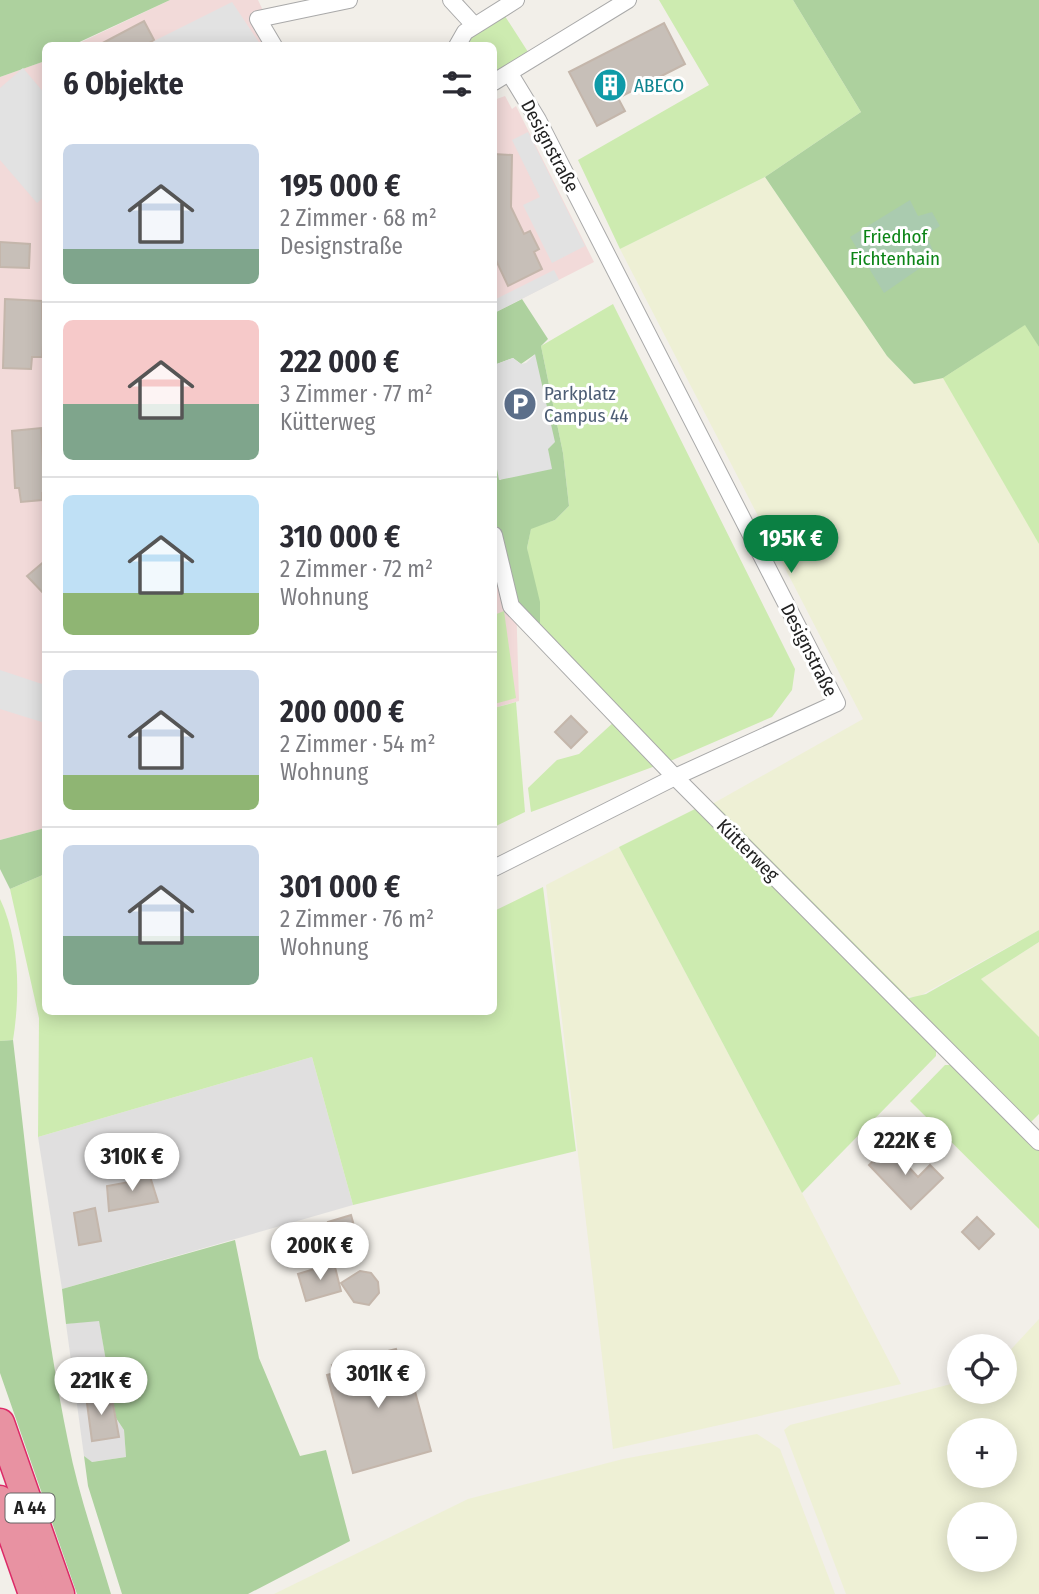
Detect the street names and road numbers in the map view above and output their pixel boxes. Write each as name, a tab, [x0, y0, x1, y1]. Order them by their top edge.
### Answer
street label: Designstraße	[516, 96, 584, 196]
street label: Designstraße	[776, 600, 842, 700]
street label: Kütterweg	[712, 814, 784, 886]
road number: A 44	[5, 1493, 54, 1522]

